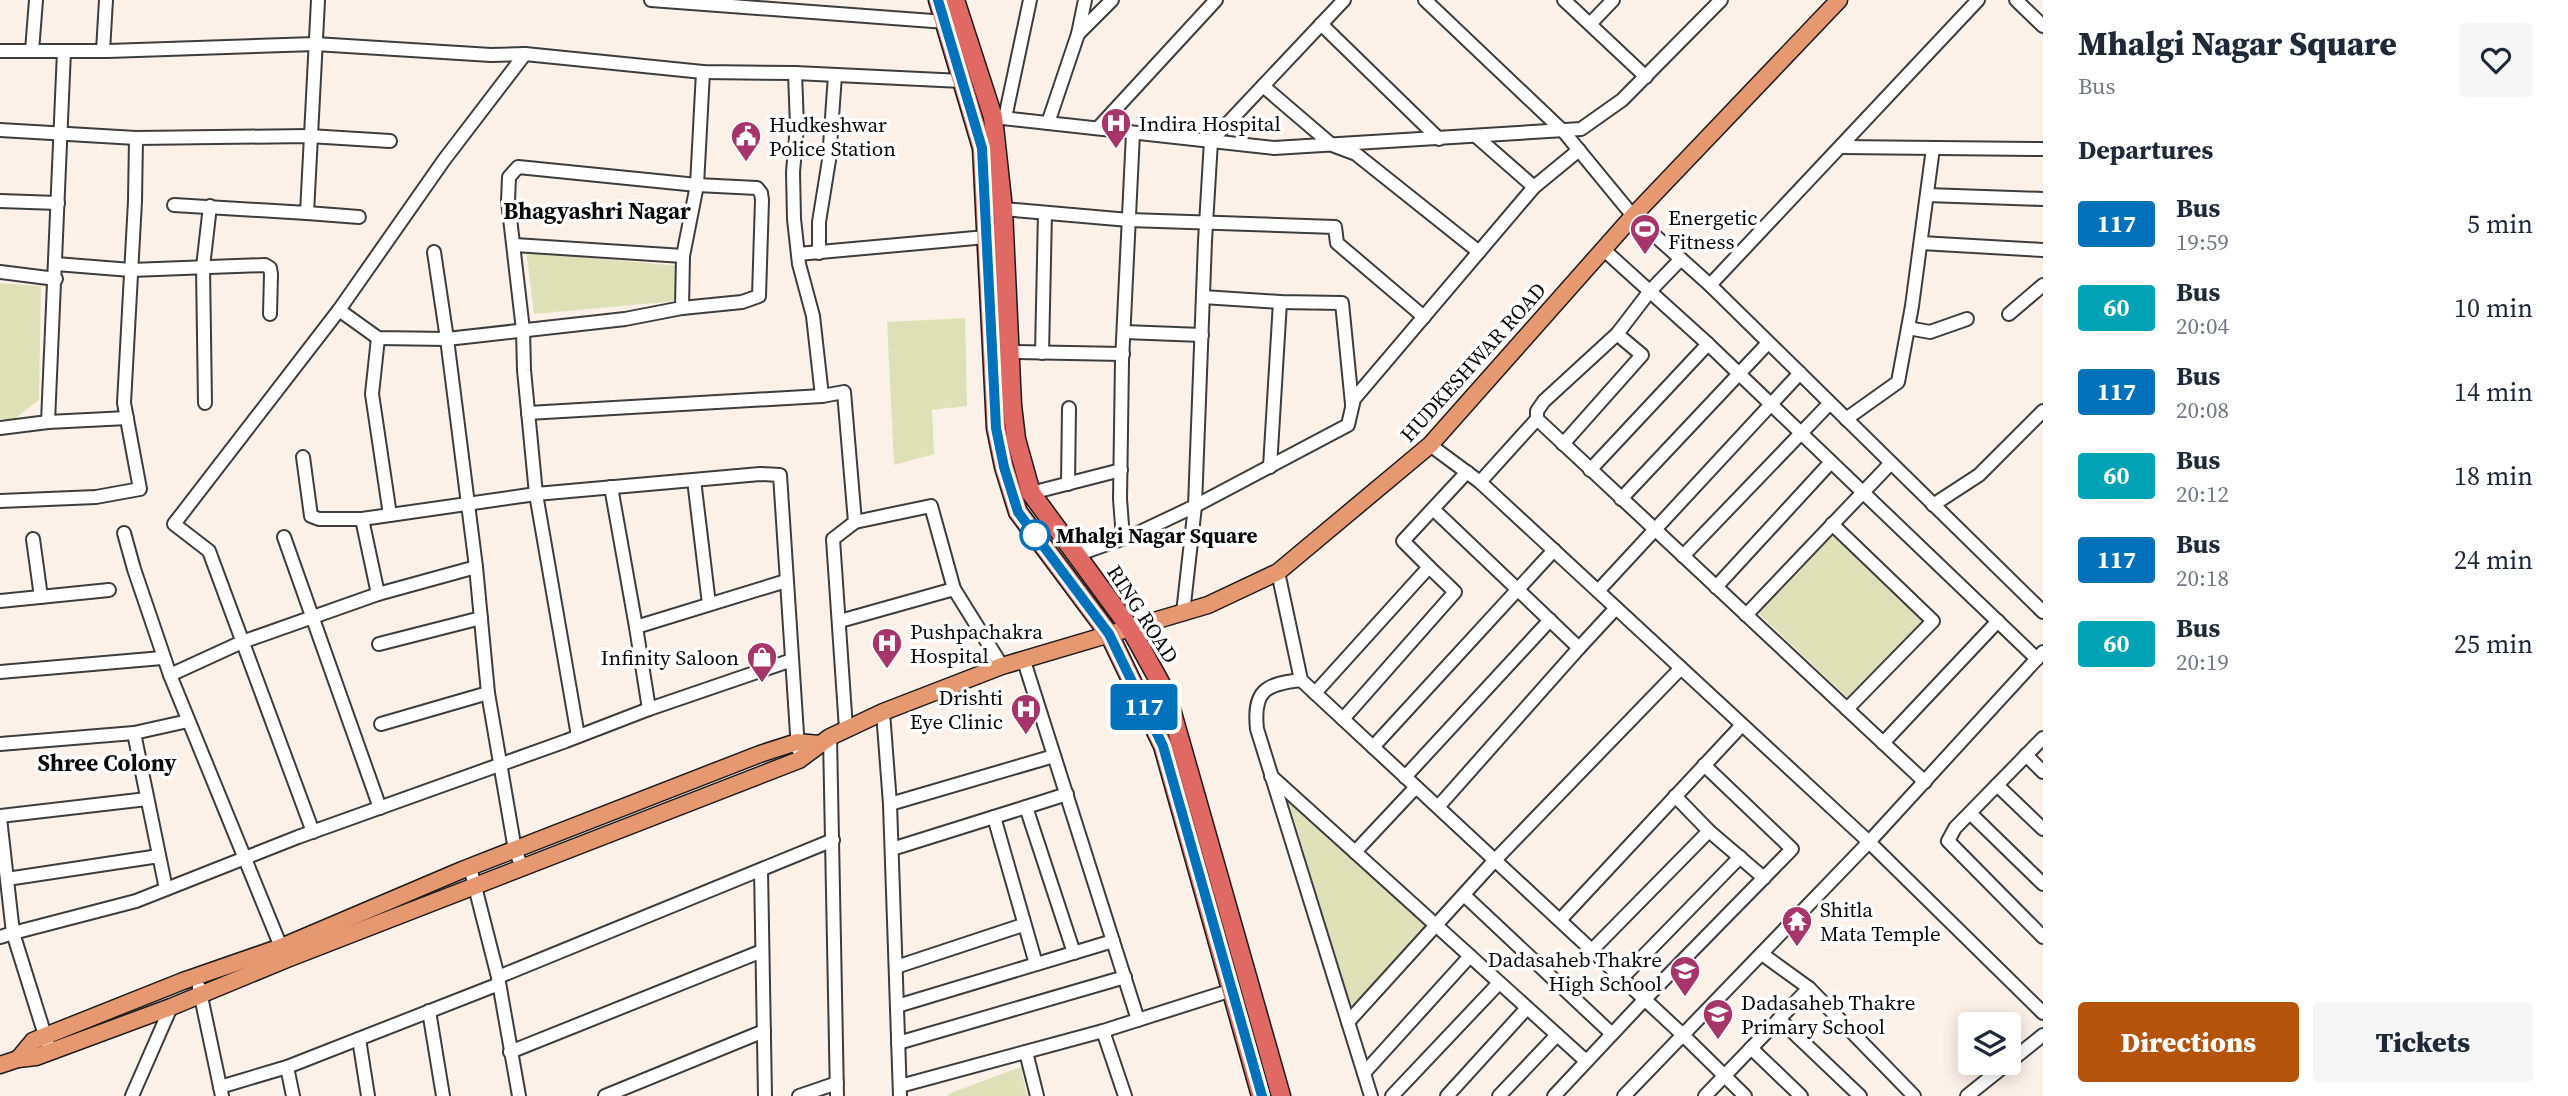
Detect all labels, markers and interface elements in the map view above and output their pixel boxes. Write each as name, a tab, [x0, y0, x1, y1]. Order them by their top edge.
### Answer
text: Mhalgi Nagar Square	[2078, 21, 2397, 66]
button: heart	[2459, 23, 2533, 97]
text: Bus	[2078, 70, 2115, 102]
hospital icon: Indira Hospital	[1099, 106, 1133, 150]
place label: Indira Hospital	[1139, 109, 1281, 138]
place label: Hudkeshwar Police Station	[769, 110, 896, 163]
public building icon: Hudkeshwar Police Station	[729, 119, 763, 163]
text: Departures	[2078, 132, 2213, 168]
text: Bus	[2176, 190, 2220, 226]
district label: Bhagyashri Nagar	[503, 195, 691, 227]
place label: Energetic Fitness	[1668, 203, 1757, 256]
text: 5 min	[2467, 206, 2533, 242]
text: 117	[2097, 207, 2136, 240]
sports icon: Energetic Fitness	[1628, 212, 1662, 256]
text: 19:59	[2176, 226, 2229, 258]
text: Bus	[2176, 274, 2220, 310]
street label: HUDKESHWAR ROAD	[1393, 276, 1553, 448]
text: 10 min	[2454, 290, 2533, 326]
text: 60	[2103, 291, 2130, 324]
text: 20:04	[2176, 310, 2229, 342]
text: Bus	[2176, 358, 2220, 394]
text: 14 min	[2454, 374, 2533, 410]
text: 117	[2097, 375, 2136, 408]
text: 20:08	[2176, 394, 2229, 426]
text: Bus	[2176, 442, 2220, 478]
text: 18 min	[2454, 458, 2533, 494]
text: 60	[2103, 459, 2130, 492]
text: 20:12	[2176, 478, 2229, 510]
marker: Mhalgi Nagar Square	[1020, 520, 1050, 550]
place label: Mhalgi Nagar Square	[1056, 521, 1258, 550]
text: Bus	[2176, 526, 2220, 562]
text: 24 min	[2454, 542, 2533, 578]
text: 117	[2097, 543, 2136, 576]
street label: RING ROAD	[1100, 559, 1186, 669]
text: 20:18	[2176, 562, 2229, 594]
text: Bus	[2176, 610, 2220, 646]
place label: Pushpachakra Hospital	[910, 617, 1043, 670]
hospital icon: Pushpachakra Hospital	[870, 626, 904, 670]
text: 25 min	[2454, 626, 2533, 662]
text: 60	[2103, 627, 2130, 660]
shop icon: Infinity Saloon	[745, 640, 779, 684]
place label: Infinity Saloon	[601, 643, 739, 672]
text: 20:19	[2176, 646, 2229, 678]
place label: Drishti Eye Clinic	[910, 683, 1003, 736]
line badge: 117	[1104, 684, 1184, 730]
text: 117	[1124, 690, 1164, 723]
hospital icon: Drishti Eye Clinic	[1009, 692, 1043, 736]
district label: Shree Colony	[37, 747, 177, 779]
place label: Shitla Mata Temple	[1820, 895, 1941, 948]
temple icon: Shitla Mata Temple	[1780, 904, 1814, 948]
place label: Dadasaheb Thakre High School	[1488, 945, 1662, 998]
school or university icon: Dadasaheb Thakre High School	[1668, 954, 1702, 998]
place label: Dadasaheb Thakre Primary School	[1741, 988, 1915, 1041]
school or university icon: Dadasaheb Thakre Primary School	[1701, 997, 1735, 1041]
button: Directions	[2078, 1002, 2299, 1082]
button: Tickets	[2313, 1002, 2533, 1082]
map controls	[1958, 1012, 2021, 1075]
button: layers	[1958, 1012, 2021, 1075]

